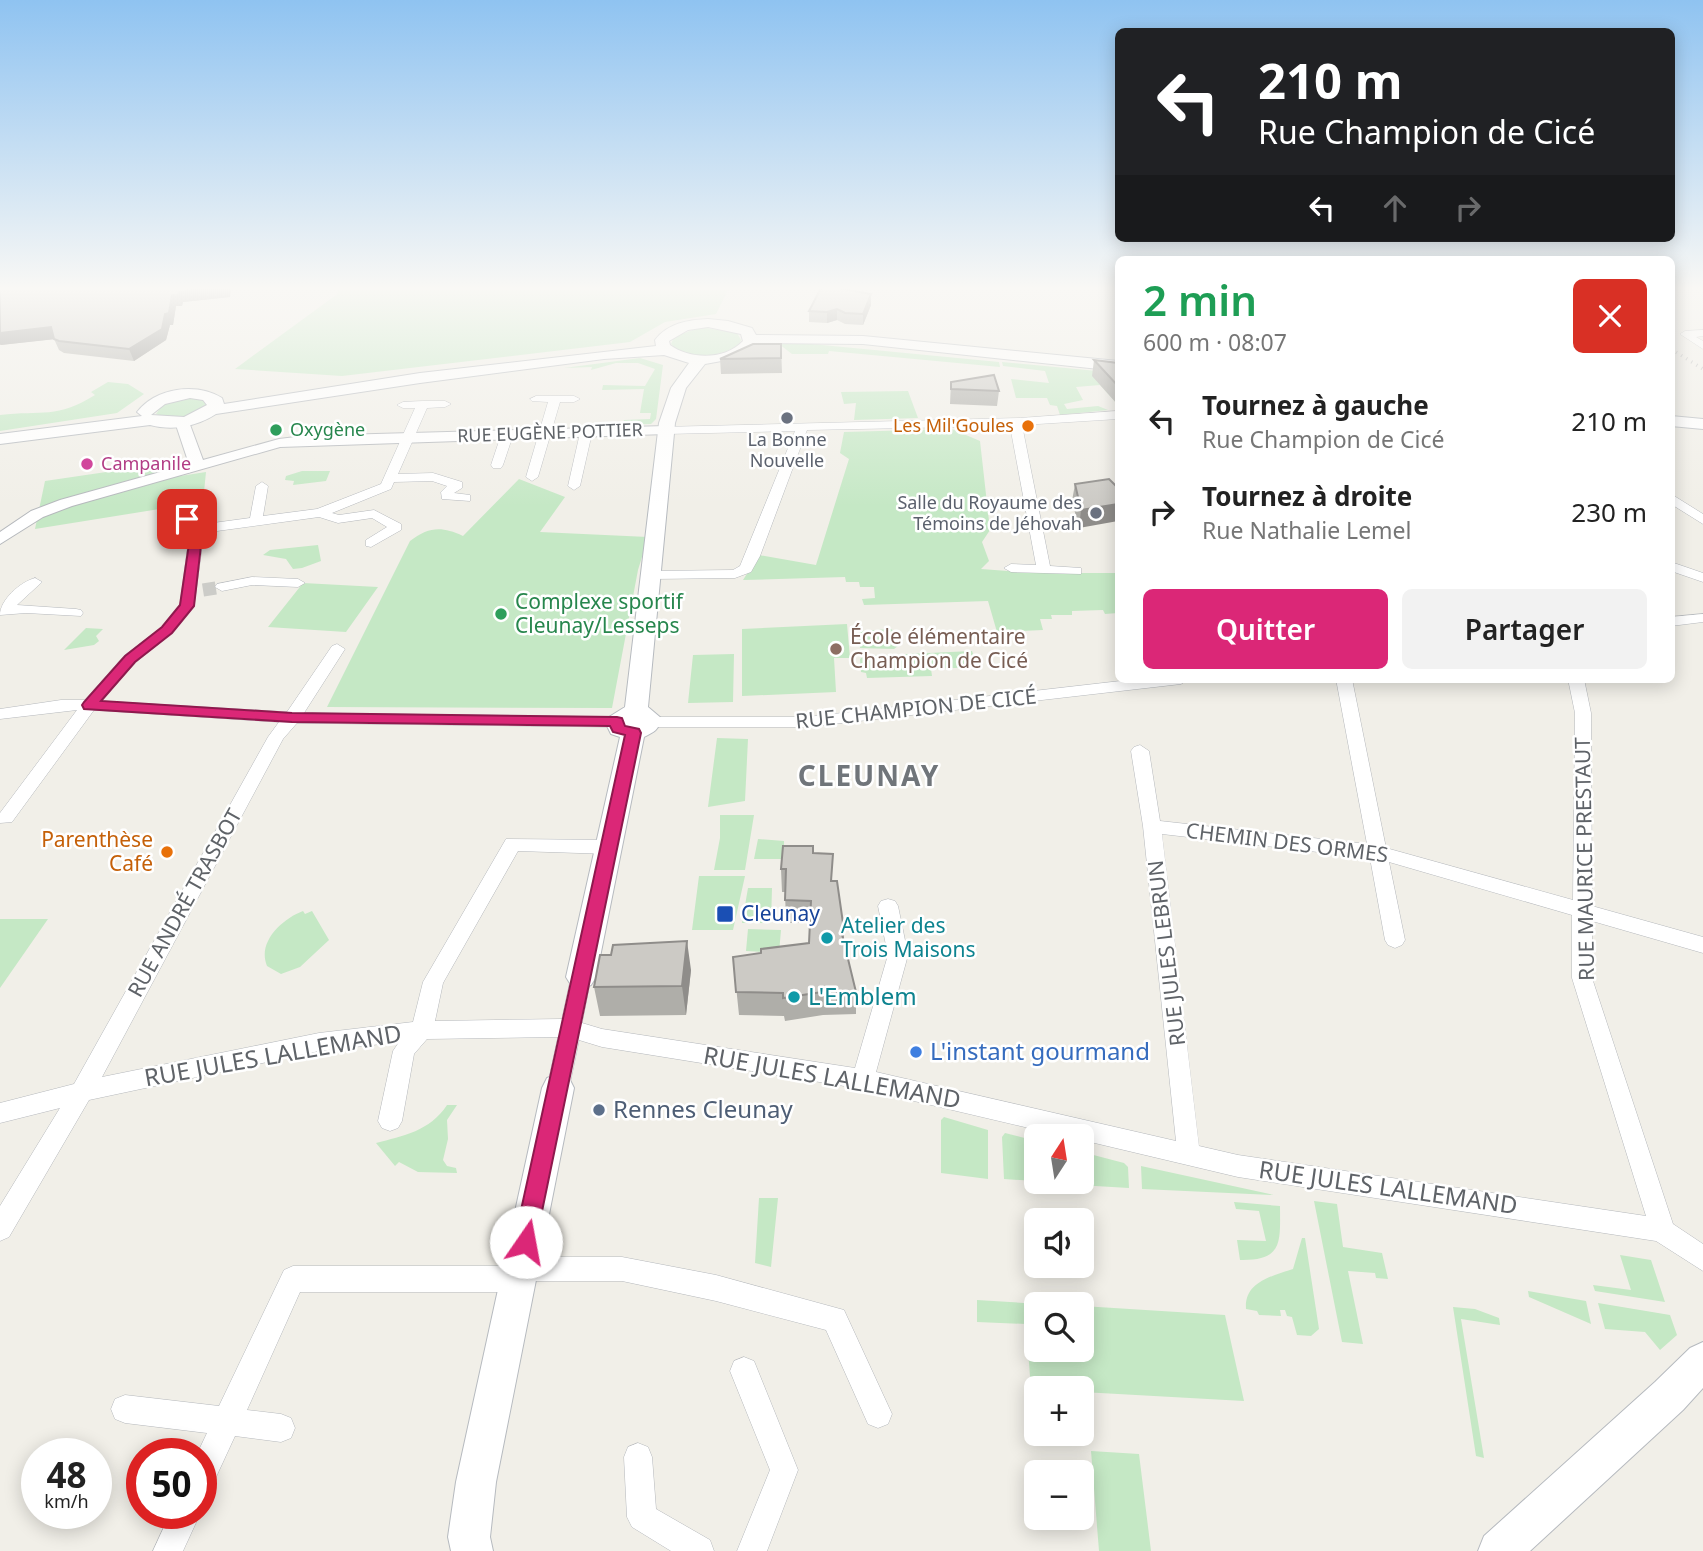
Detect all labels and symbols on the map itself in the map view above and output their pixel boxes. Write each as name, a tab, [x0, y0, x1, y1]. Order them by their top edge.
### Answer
marker: La Bonne Nouvelle	[779, 410, 795, 426]
place label: Les Mil'Goules	[893, 413, 1014, 437]
place label: Oxygène	[290, 417, 365, 441]
street label: RUE EUGÈNE POTTIER	[457, 417, 643, 447]
marker: Les Mil'Goules	[1020, 418, 1036, 434]
marker: Oxygène	[268, 422, 284, 438]
place label: La Bonne Nouvelle	[747, 427, 827, 472]
place label: Campanile	[101, 451, 191, 475]
marker: Campanile	[79, 456, 95, 472]
pin	[157, 489, 217, 549]
place label: Salle du Royaume des Témoins de Jéhovah	[897, 490, 1082, 535]
marker: Salle du Royaume des Témoins de Jéhovah	[1088, 505, 1104, 521]
place label: Complexe sportif Cleunay/Lesseps	[515, 587, 685, 639]
marker: Complexe sportif Cleunay/Lesseps	[493, 606, 509, 622]
place label: École élémentaire Champion de Cicé	[850, 622, 1028, 674]
marker: École élémentaire Champion de Cicé	[828, 641, 844, 657]
street label: RUE CHAMPION DE CICÉ	[794, 681, 1038, 735]
street label: RUE MAURICE PRESTAUT	[1568, 737, 1600, 981]
district label: CLEUNAY	[798, 756, 940, 794]
street label: RUE ANDRÉ TRASBOT	[121, 803, 248, 1002]
street label: CHEMIN DES ORMES	[1184, 816, 1390, 868]
place label: Parenthèse Café	[41, 825, 153, 877]
marker: Parenthèse Café	[159, 844, 175, 860]
street label: RUE JULES LEBRUN	[1141, 859, 1191, 1048]
place label: Cleunay	[741, 899, 820, 927]
marker: Cleunay	[715, 904, 735, 924]
place label: Atelier des Trois Maisons	[841, 911, 976, 963]
marker: Atelier des Trois Maisons	[819, 930, 835, 946]
place label: L'Emblem	[808, 979, 917, 1012]
marker: L'Emblem	[786, 989, 802, 1005]
street label: RUE JULES LALLEMAND	[141, 1016, 404, 1093]
place label: L'instant gourmand	[930, 1034, 1150, 1067]
street label: RUE JULES LALLEMAND	[701, 1038, 964, 1115]
marker: L'instant gourmand	[908, 1044, 924, 1060]
place label: Rennes Cleunay	[613, 1092, 793, 1125]
marker: Rennes Cleunay	[591, 1102, 607, 1118]
north arrow	[1024, 1124, 1094, 1194]
street label: RUE JULES LALLEMAND	[1257, 1152, 1520, 1221]
position arrow	[489, 1205, 563, 1279]
speed limit sign: 50	[126, 1438, 217, 1529]

